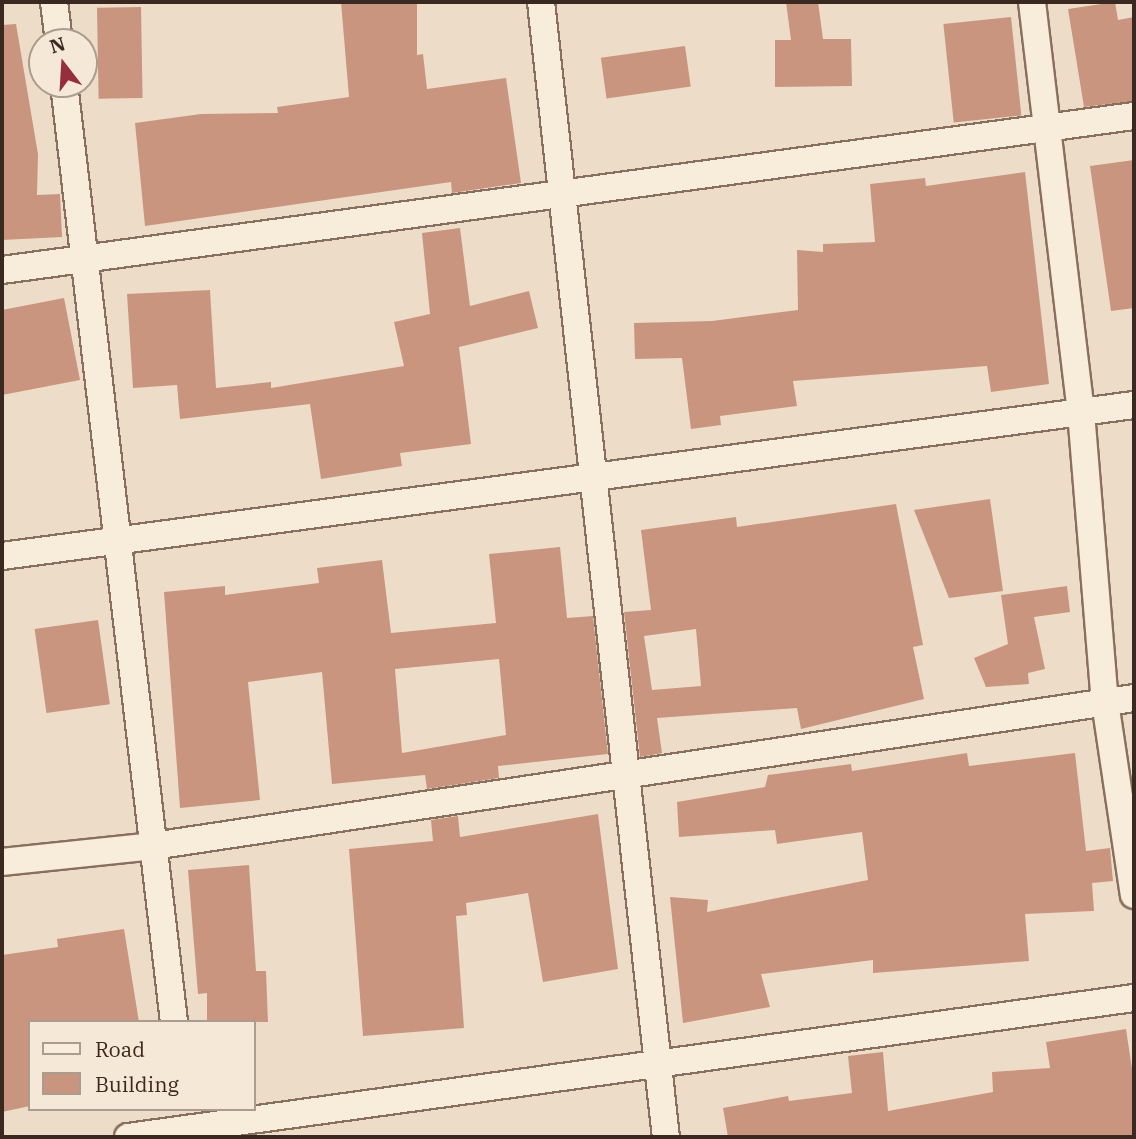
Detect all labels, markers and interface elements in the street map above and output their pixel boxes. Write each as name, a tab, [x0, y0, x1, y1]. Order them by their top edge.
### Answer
north arrow	[28, 28, 98, 98]
text: N	[47, 31, 68, 59]
legend	[28, 1020, 256, 1111]
text: Road	[95, 1035, 145, 1063]
text: Building	[95, 1070, 179, 1098]

